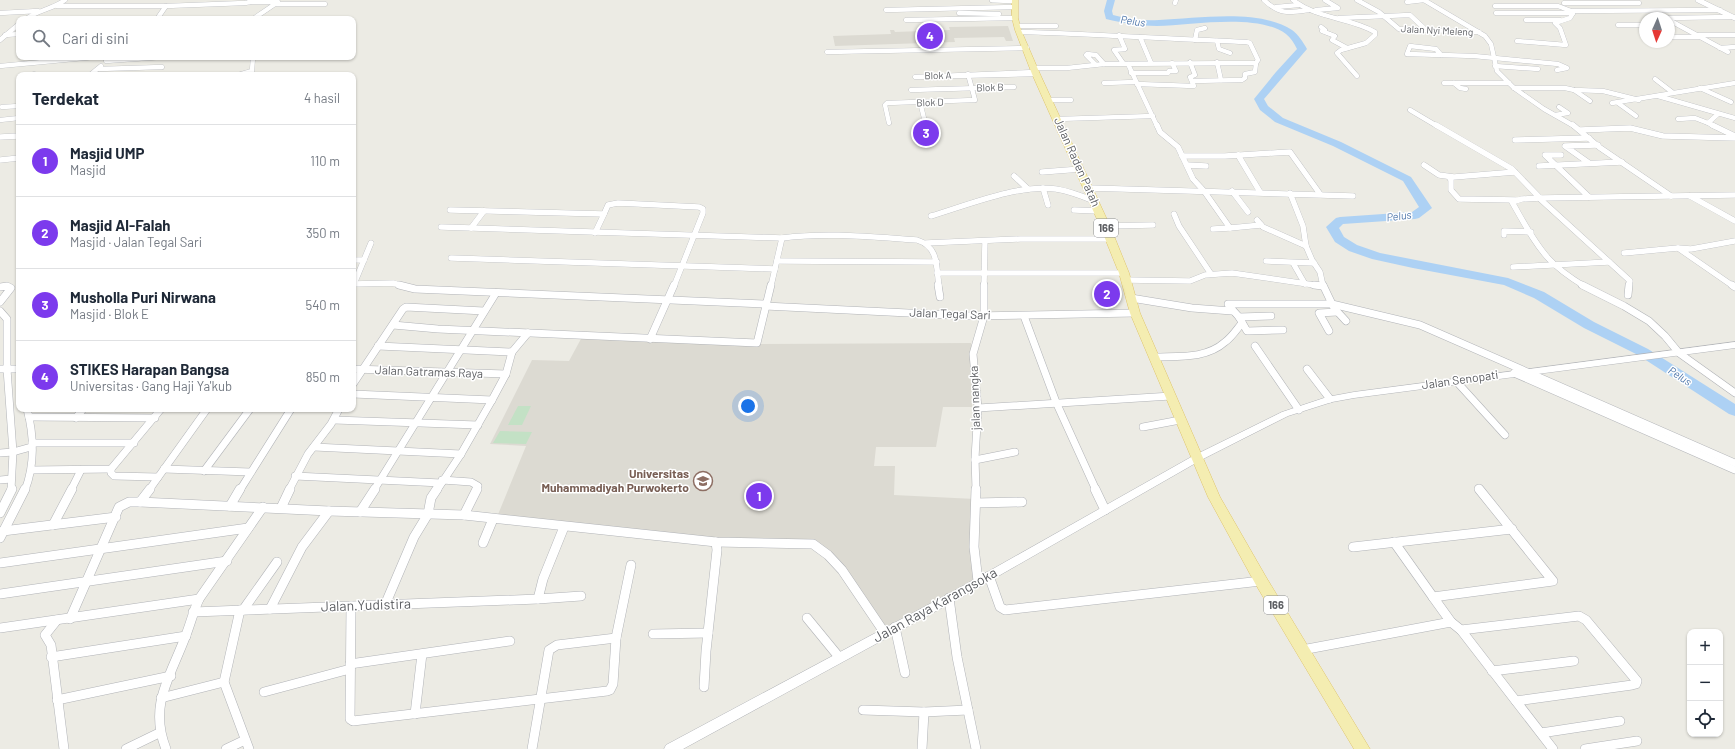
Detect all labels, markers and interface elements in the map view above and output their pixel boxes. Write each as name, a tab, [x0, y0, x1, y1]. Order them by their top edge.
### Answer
water label: Pelus	[1120, 12, 1146, 29]
north arrow	[1639, 12, 1675, 48]
search box	[16, 16, 356, 60]
pin: 4	[917, 21, 943, 51]
street label: Jalan Nyi Meleng	[1401, 22, 1473, 38]
icon: search	[30, 27, 52, 49]
text: Cari di sini	[62, 29, 129, 47]
street label: Blok A	[924, 69, 952, 81]
street label: Blok B	[976, 81, 1004, 93]
text: Terdekat	[32, 88, 99, 108]
text: 4 hasil	[304, 90, 340, 106]
street label: Blok D	[916, 96, 944, 108]
street label: Jalan Raden Patah	[1052, 115, 1104, 208]
pin: 3	[913, 118, 939, 148]
text: Masjid UMP	[70, 144, 144, 162]
text: 1	[43, 153, 47, 169]
text: 110 m	[310, 153, 340, 169]
text: Masjid	[70, 162, 106, 178]
water label: Pelus	[1386, 208, 1412, 223]
text: Masjid Al-Falah	[70, 216, 171, 234]
road number: 166	[1094, 219, 1118, 237]
text: 2	[41, 225, 49, 241]
text: 350 m	[306, 225, 340, 241]
text: Masjid · Jalan Tegal Sari	[70, 234, 202, 250]
pin: 2	[1094, 279, 1120, 309]
text: Musholla Puri Nirwana	[70, 288, 216, 306]
text: 3	[41, 297, 49, 313]
text: 540 m	[305, 297, 340, 313]
street label: Jalan Tegal Sari	[909, 305, 991, 321]
text: Masjid · Blok E	[70, 306, 149, 322]
text: STIKES Harapan Bangsa	[70, 360, 229, 378]
street label: Jalan Gatramas Raya	[375, 362, 483, 380]
water label: Pelus	[1666, 363, 1694, 388]
street label: jalan nangka	[966, 366, 982, 431]
street label: Jalan Senopati	[1421, 367, 1499, 391]
text: 4	[41, 369, 49, 385]
text: 850 m	[306, 369, 340, 385]
text: Universitas · Gang Haji Ya'kub	[70, 378, 232, 394]
your location	[738, 396, 758, 416]
place label: Universitas Muhammadiyah Purwokerto	[541, 466, 689, 494]
school or university icon: Universitas Muhammadiyah Purwokerto	[692, 470, 714, 492]
pin: 1	[746, 481, 772, 511]
street label: Jalan Raya Karangsoka	[870, 563, 1000, 646]
street label: Jalan.Yudistira	[321, 594, 411, 615]
road number: 166	[1264, 596, 1288, 614]
map controls	[1687, 629, 1723, 737]
button: +	[1687, 629, 1723, 665]
button: −	[1687, 665, 1723, 701]
button: locate	[1687, 701, 1723, 737]

